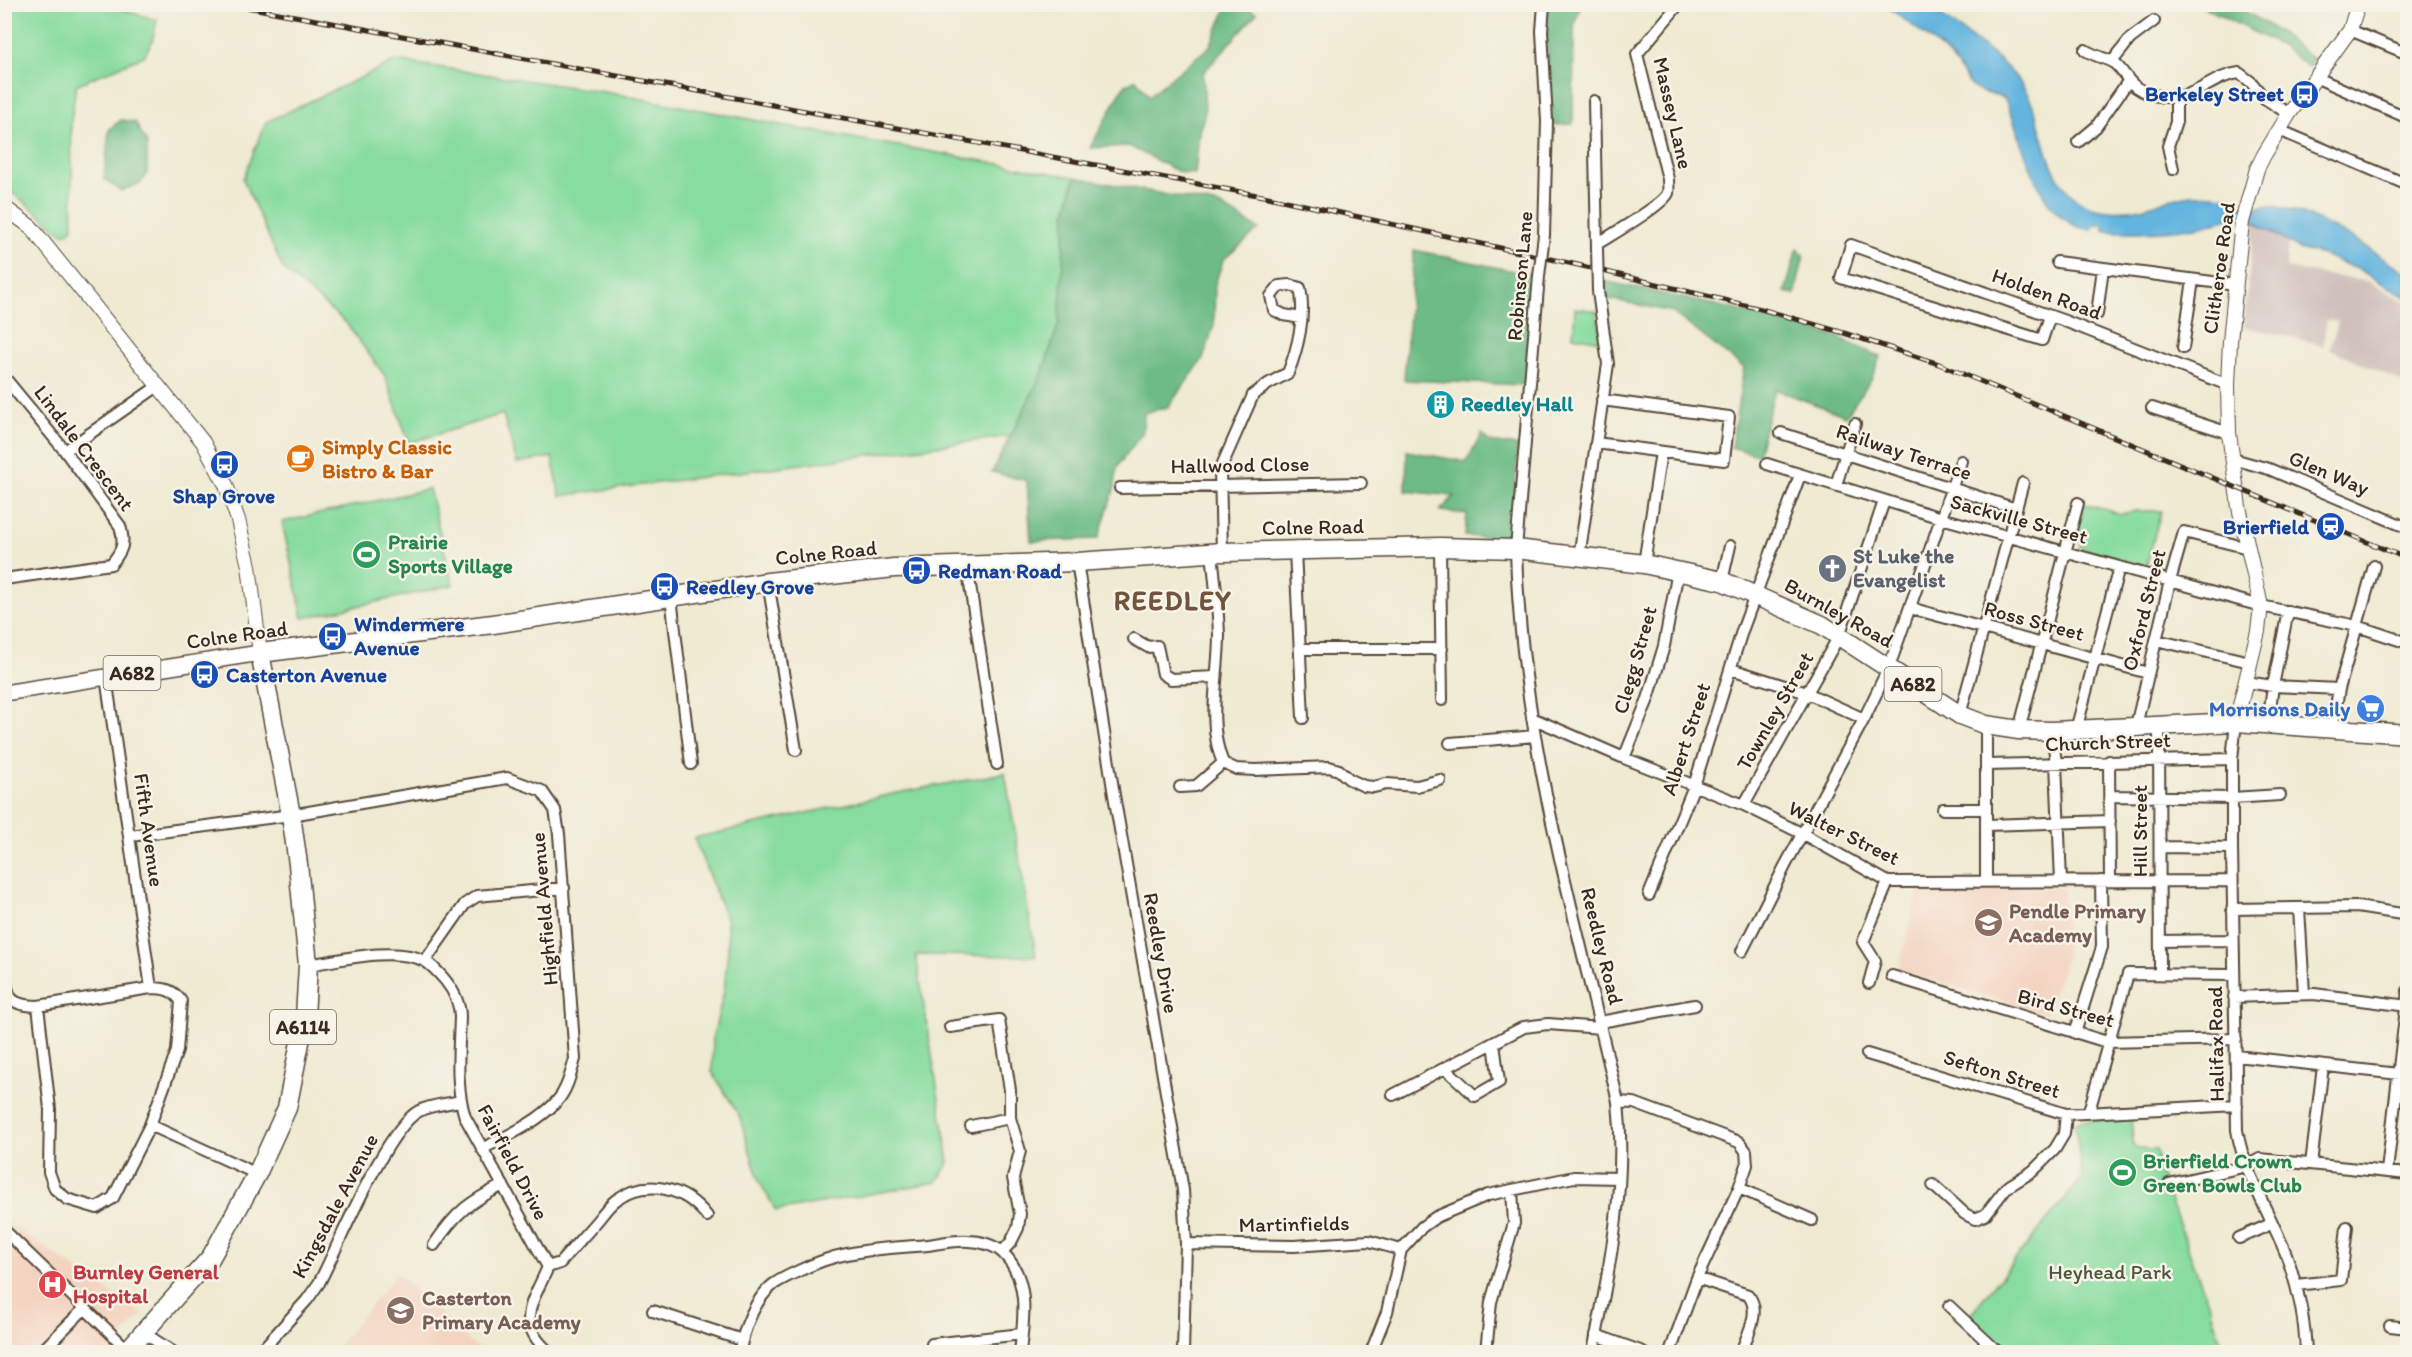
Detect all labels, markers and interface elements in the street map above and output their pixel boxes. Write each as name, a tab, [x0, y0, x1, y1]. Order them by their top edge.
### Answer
street label: Massey Lane	[1648, 54, 1699, 171]
bus stop icon: Berkeley Street	[2289, 78, 2321, 110]
place label: Berkeley Street	[2145, 81, 2284, 107]
street label: Clitheroe Road	[2197, 200, 2240, 336]
street label: Robinson Lane	[1501, 210, 1538, 342]
street label: Holden Road	[1989, 262, 2106, 325]
street label: Lindale Crescent	[29, 380, 140, 516]
building icon: Reedley Hall	[1424, 388, 1456, 420]
place label: Reedley Hall	[1461, 391, 1574, 417]
street label: Railway Terrace	[1833, 418, 1975, 485]
place label: Simply Classic Bistro & Bar	[322, 434, 452, 483]
cafe icon: Simply Classic Bistro & Bar	[285, 443, 317, 475]
street label: Glen Way	[2285, 445, 2373, 501]
bus stop icon: Shap Grove	[208, 449, 240, 481]
street label: Hallwood Close	[1170, 451, 1310, 478]
place label: Shap Grove	[173, 483, 275, 509]
street label: Sackville Street	[1948, 488, 2091, 549]
station icon: Brierfield	[2314, 511, 2346, 543]
street label: Colne Road	[1262, 513, 1365, 540]
place label: Brierfield	[2223, 514, 2309, 539]
place label: Prairie Sports Village	[388, 529, 513, 579]
street label: Colne Road	[774, 535, 879, 570]
sports icon: Prairie Sports Village	[351, 538, 383, 570]
place label: St Luke the Evangelist	[1853, 543, 1954, 593]
street label: Oxford Street	[2116, 546, 2171, 673]
church icon: St Luke the Evangelist	[1816, 552, 1848, 584]
bus stop icon: Redman Road	[901, 555, 933, 587]
place label: Redman Road	[938, 558, 1062, 583]
bus stop icon: Reedley Grove	[649, 571, 681, 603]
street label: Burnley Road	[1780, 572, 1898, 653]
place label: Reedley Grove	[686, 574, 814, 600]
district label: REEDLEY	[1114, 584, 1232, 617]
street label: Ross Street	[1981, 595, 2087, 646]
street label: Clegg Street	[1607, 603, 1662, 717]
place label: Windermere Avenue	[353, 611, 464, 660]
street label: Colne Road	[185, 615, 290, 654]
bus stop icon: Windermere Avenue	[317, 620, 349, 652]
street label: Townley Street	[1731, 647, 1819, 774]
road number: A682	[104, 656, 160, 690]
bus stop icon: Casterton Avenue	[189, 659, 221, 691]
place label: Casterton Avenue	[226, 662, 387, 687]
road number: A682	[1884, 667, 1942, 701]
street label: Albert Street	[1656, 679, 1716, 798]
supermarket icon: Morrisons Daily	[2355, 693, 2387, 725]
place label: Morrisons Daily	[2209, 696, 2350, 722]
street label: Church Street	[2045, 727, 2172, 756]
street label: Fifth Avenue	[129, 772, 170, 888]
street label: Hill Street	[2127, 785, 2152, 877]
street label: Walter Street	[1785, 795, 1904, 870]
street label: Highfield Avenue	[524, 831, 563, 987]
street label: Reedley Road	[1576, 885, 1629, 1008]
street label: Reedley Drive	[1139, 891, 1184, 1015]
place label: Pendle Primary Academy	[2008, 898, 2146, 948]
school or university icon: Pendle Primary Academy	[1972, 907, 2004, 939]
street label: Bird Street	[2015, 983, 2117, 1032]
street label: Halifax Road	[2202, 985, 2229, 1102]
road number: A6114	[270, 1010, 336, 1044]
street label: Sefton Street	[1941, 1044, 2064, 1103]
street label: Fairfield Drive	[472, 1100, 554, 1224]
street label: Kingsdale Avenue	[286, 1129, 383, 1282]
place label: Brierfield Crown Green Bowls Club	[2143, 1148, 2302, 1197]
sports icon: Brierfield Crown Green Bowls Club	[2106, 1157, 2138, 1189]
street label: Martinfields	[1238, 1210, 1350, 1237]
place label: Burnley General Hospital	[73, 1259, 220, 1309]
park label: Heyhead Park	[2048, 1259, 2172, 1284]
hospital icon: Burnley General Hospital	[36, 1268, 68, 1300]
place label: Casterton Primary Academy	[422, 1285, 581, 1335]
school or university icon: Casterton Primary Academy	[385, 1294, 417, 1326]

